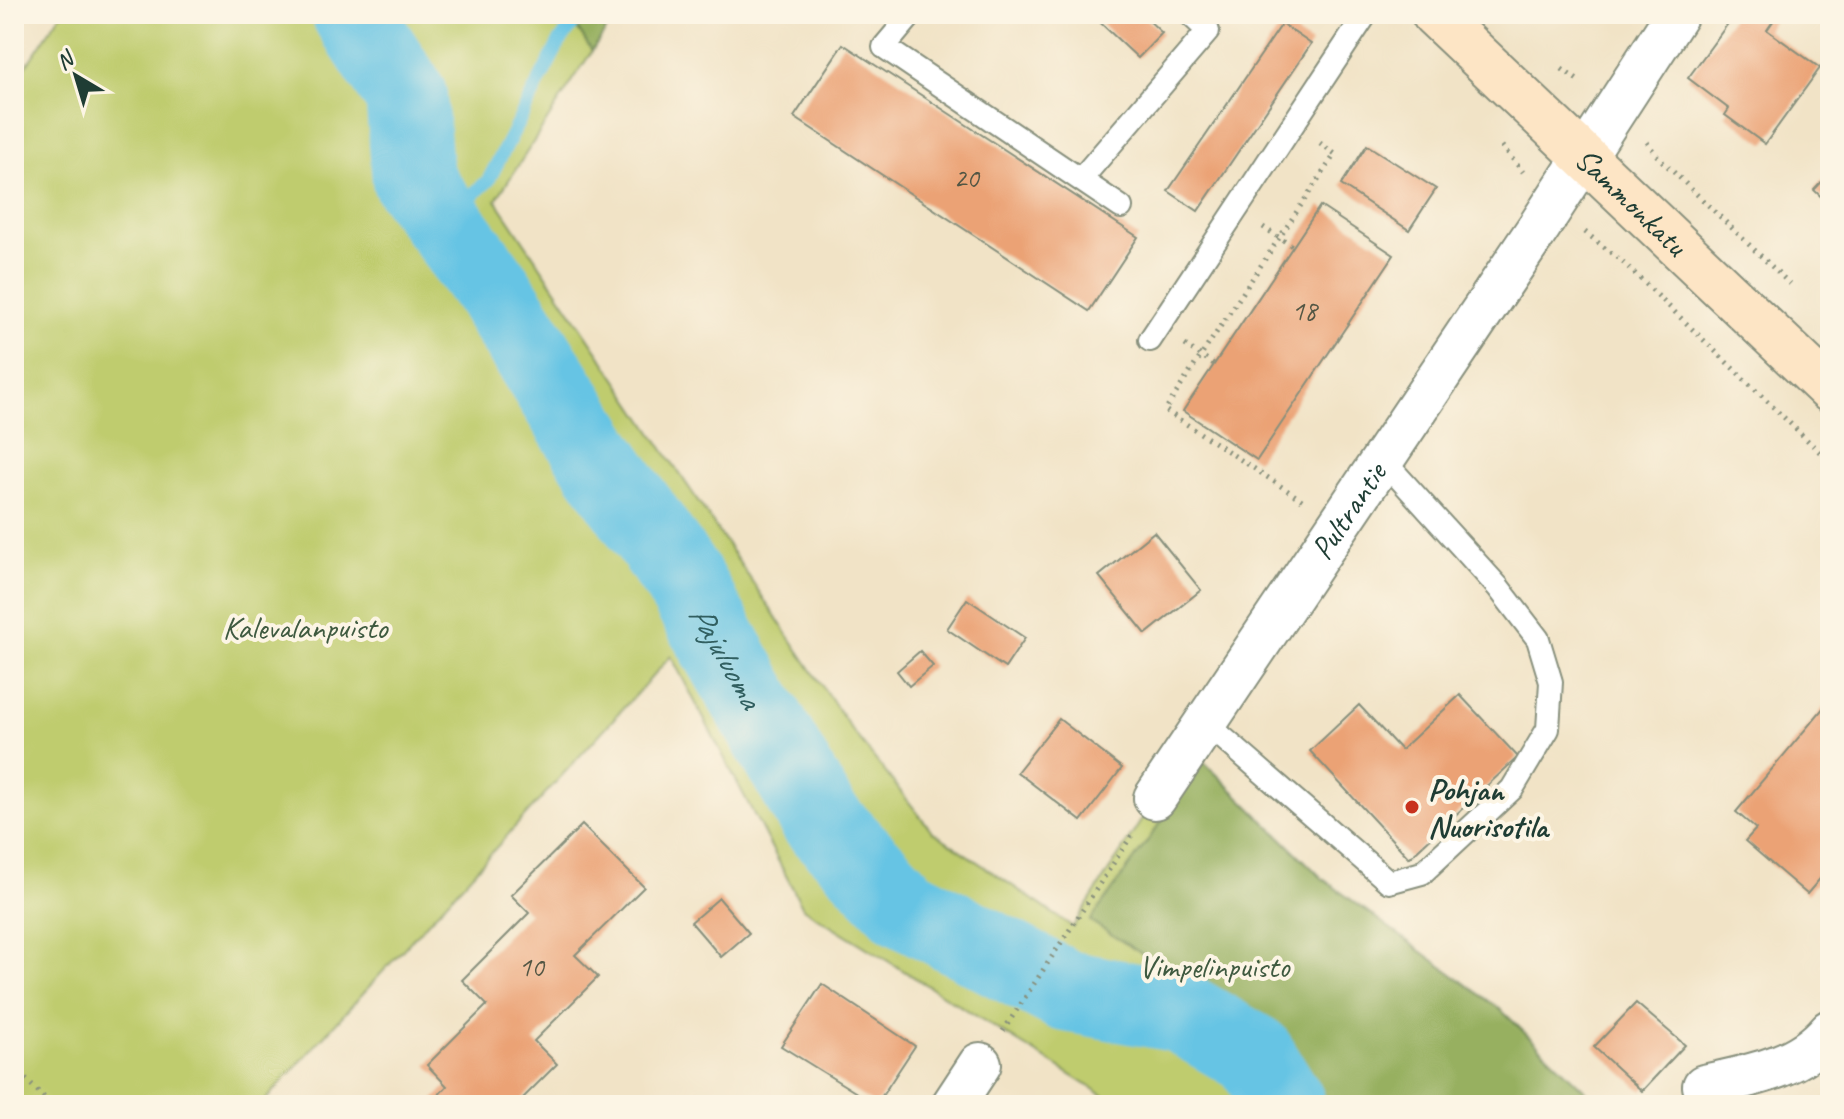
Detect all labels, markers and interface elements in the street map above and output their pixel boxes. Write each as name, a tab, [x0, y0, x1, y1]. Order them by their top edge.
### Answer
north arrow	[36, 36, 116, 116]
text: N	[50, 44, 81, 76]
street label: Sammonkatu	[1566, 139, 1697, 266]
house number: 20	[953, 160, 981, 195]
house number: 18	[1291, 293, 1319, 328]
street label: Pultrantie	[1301, 453, 1397, 567]
water label: Pajuluoma	[679, 597, 774, 718]
park label: Kalevalanpuisto	[223, 607, 389, 648]
place label: Pohjan Nuorisotila	[1428, 769, 1550, 847]
marker: Pohjan Nuorisotila	[1403, 798, 1421, 816]
park label: Vimpelinpuisto	[1139, 946, 1291, 987]
house number: 10	[518, 949, 546, 984]

